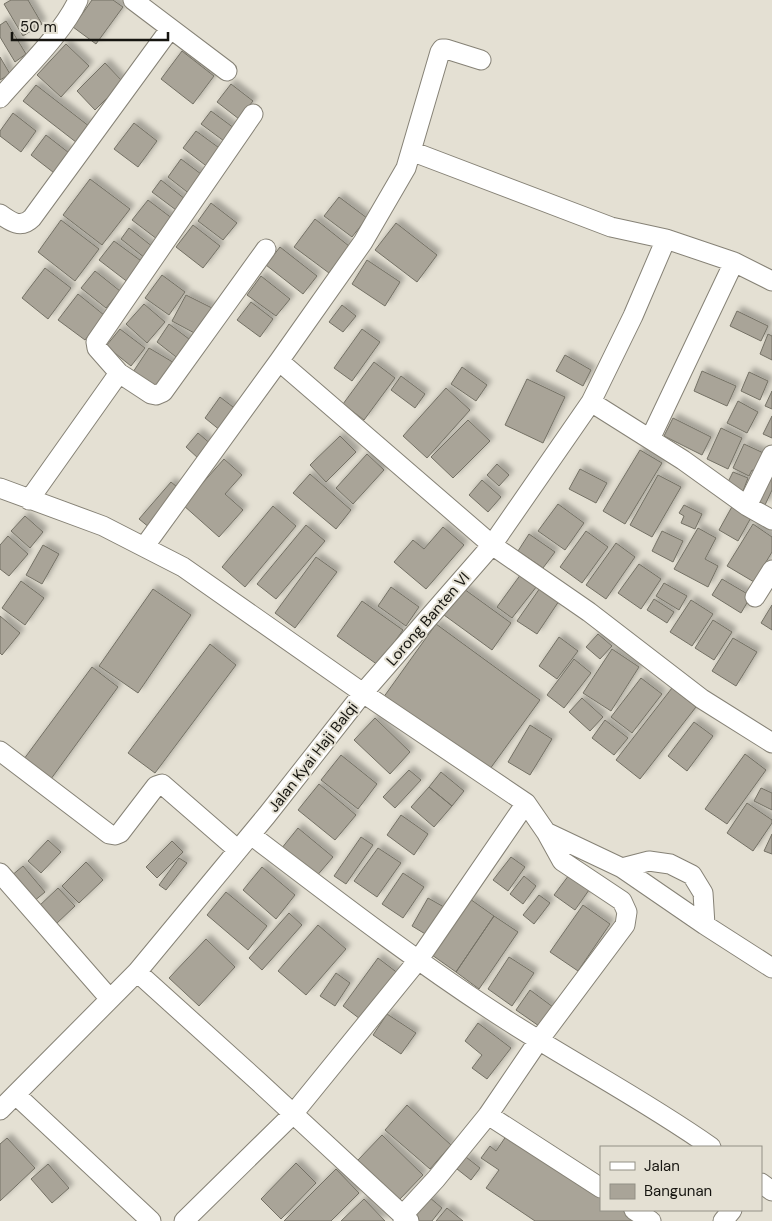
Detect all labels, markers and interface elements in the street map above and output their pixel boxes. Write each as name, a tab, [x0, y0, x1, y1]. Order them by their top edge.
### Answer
scale bar	[12, 10, 169, 42]
text: 50 m	[20, 17, 57, 37]
street label: Lorong Banten VI	[382, 568, 474, 670]
street label: Jalan Kyai Haji Balqi	[264, 698, 362, 816]
legend	[600, 1146, 762, 1211]
text: Jalan	[644, 1156, 680, 1176]
text: Bangunan	[644, 1181, 712, 1201]

